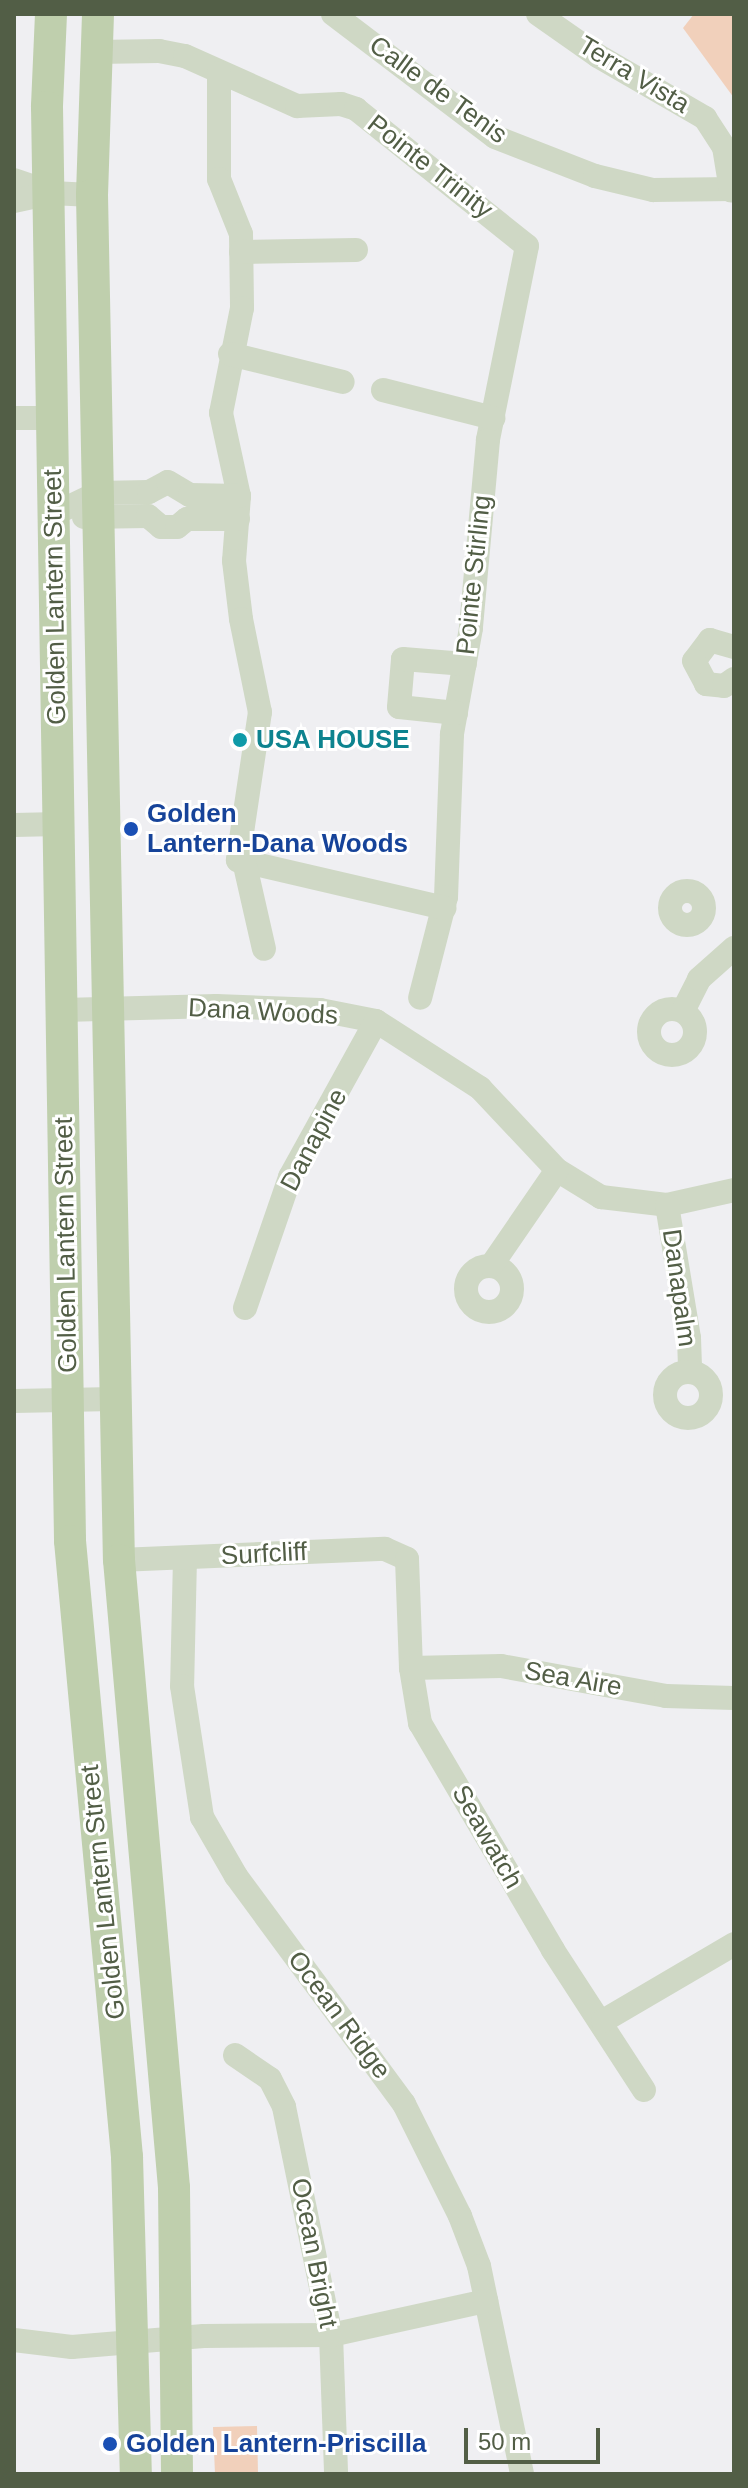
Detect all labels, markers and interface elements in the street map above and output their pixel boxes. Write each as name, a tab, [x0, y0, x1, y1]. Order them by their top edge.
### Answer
street label: Calle de Tenis	[363, 29, 513, 151]
street label: Terra Vista	[573, 30, 695, 120]
street label: Pointe Trinity	[361, 108, 499, 226]
street label: Golden Lantern Street	[37, 469, 73, 725]
street label: Pointe Stirling	[450, 494, 498, 656]
place label: USA HOUSE	[256, 724, 411, 756]
marker: USA HOUSE	[231, 731, 249, 749]
place label: Golden Lantern-Dana Woods	[147, 798, 408, 860]
marker: Golden Lantern-Dana Woods	[122, 820, 140, 838]
street label: Dana Woods	[187, 993, 339, 1031]
street label: Danapine	[274, 1084, 354, 1196]
street label: Golden Lantern Street	[48, 1117, 84, 1373]
street label: Danapalm	[655, 1227, 703, 1349]
street label: Surfcliff	[220, 1536, 308, 1572]
street label: Sea Aire	[521, 1655, 625, 1703]
street label: Golden Lantern Street	[74, 1763, 132, 2021]
street label: Seawatch	[445, 1780, 529, 1894]
street label: Ocean Ridge	[281, 1945, 397, 2085]
street label: Ocean Bright	[284, 2176, 344, 2330]
scale bar	[468, 2412, 604, 2462]
place label: Golden Lantern-Priscilla	[126, 2428, 427, 2460]
text: 50 m	[478, 2428, 531, 2455]
marker: Golden Lantern-Priscilla	[101, 2435, 119, 2453]

